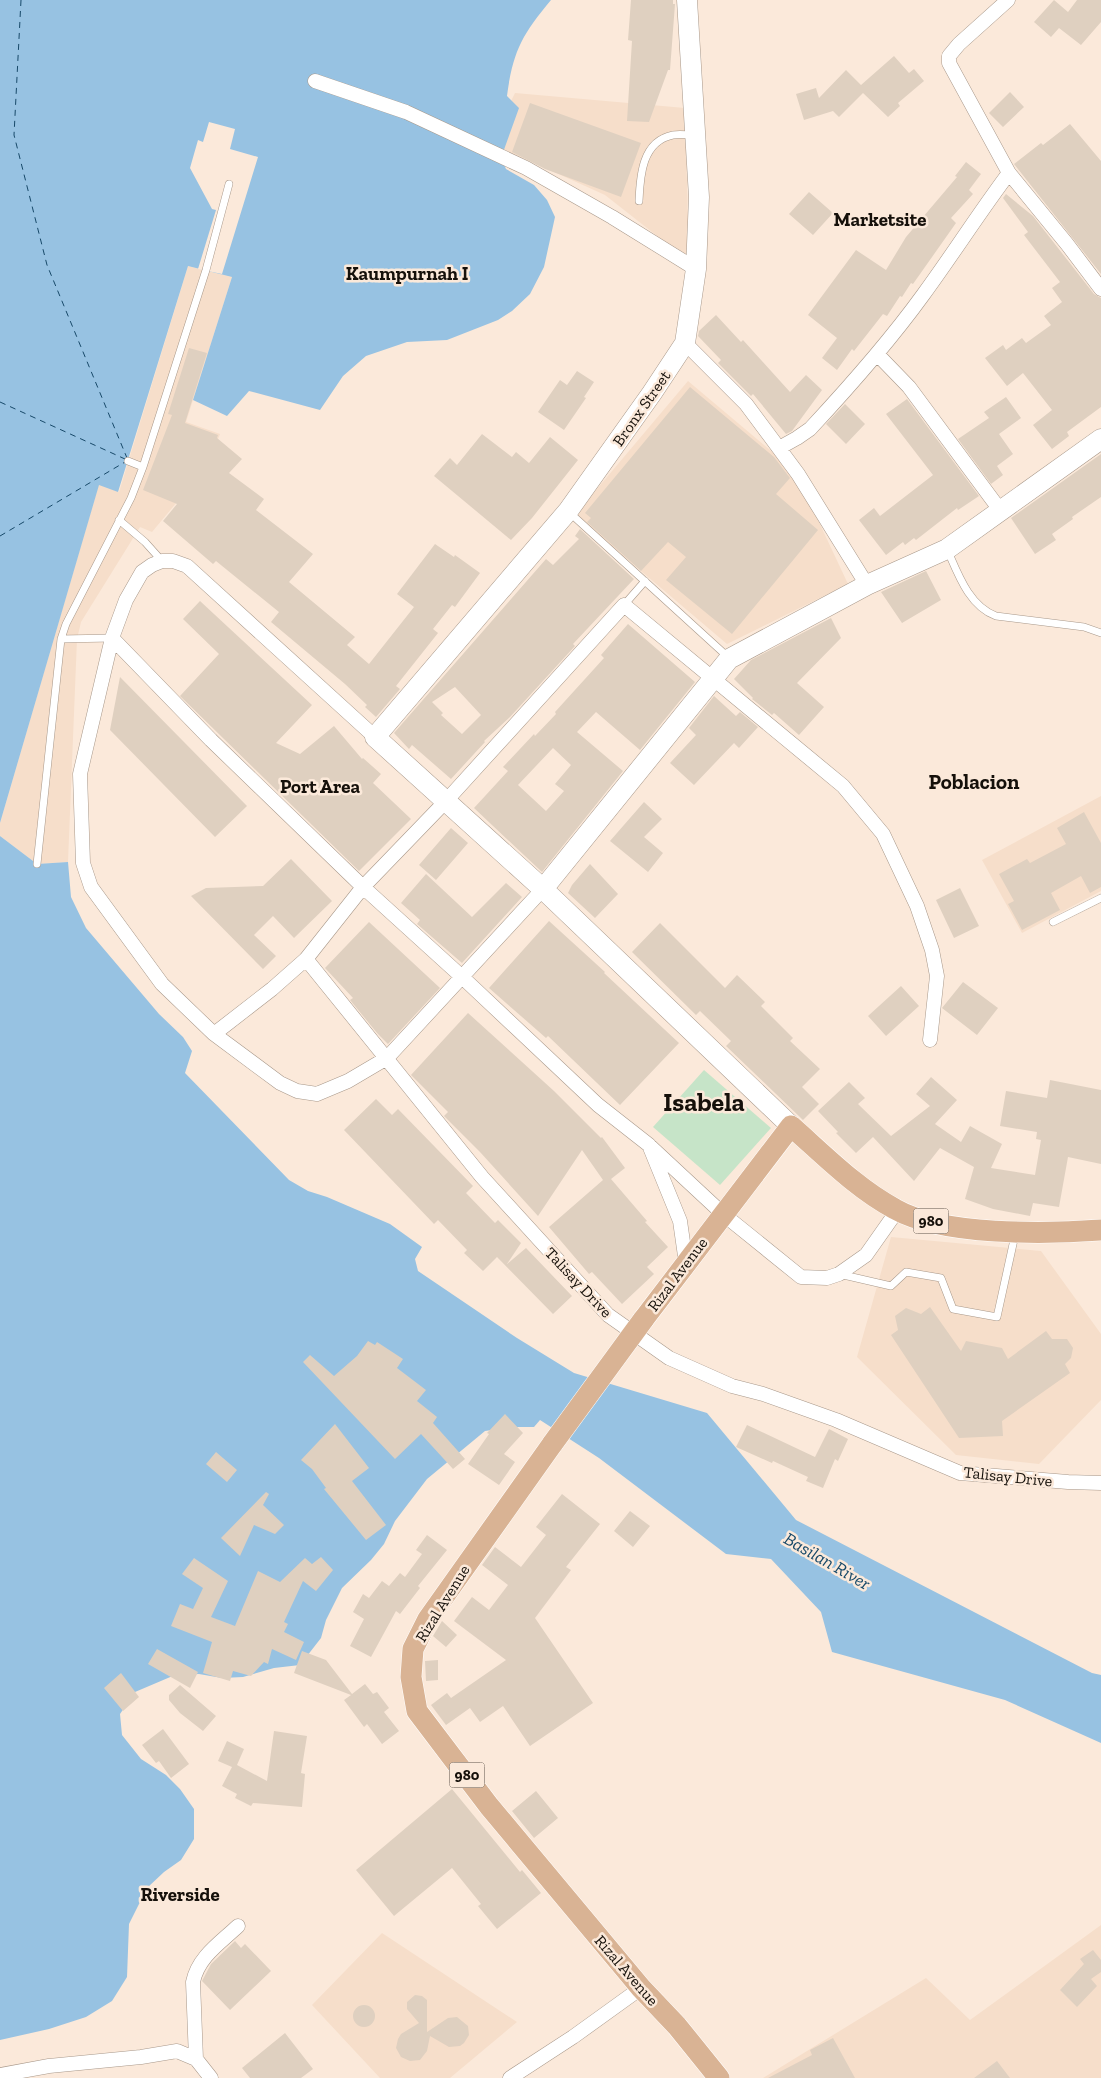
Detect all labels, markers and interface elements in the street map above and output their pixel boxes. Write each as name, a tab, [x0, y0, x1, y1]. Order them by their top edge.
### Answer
district label: Marketsite	[833, 208, 927, 231]
district label: Kaumpurnah I	[346, 262, 468, 285]
street label: Bronx Street	[608, 367, 674, 450]
district label: Poblacion	[929, 769, 1020, 794]
district label: Port Area	[280, 775, 360, 798]
district label: Isabela	[663, 1086, 745, 1118]
road number: 980	[914, 1208, 948, 1234]
street label: Rizal Avenue	[643, 1234, 711, 1315]
street label: Talisay Drive	[541, 1243, 616, 1322]
street label: Talisay Drive	[962, 1462, 1053, 1491]
water label: Basilan River	[780, 1527, 875, 1595]
street label: Rizal Avenue	[411, 1561, 474, 1645]
road number: 980	[450, 1762, 484, 1788]
district label: Riverside	[140, 1883, 220, 1906]
street label: Rizal Avenue	[591, 1931, 663, 2010]

